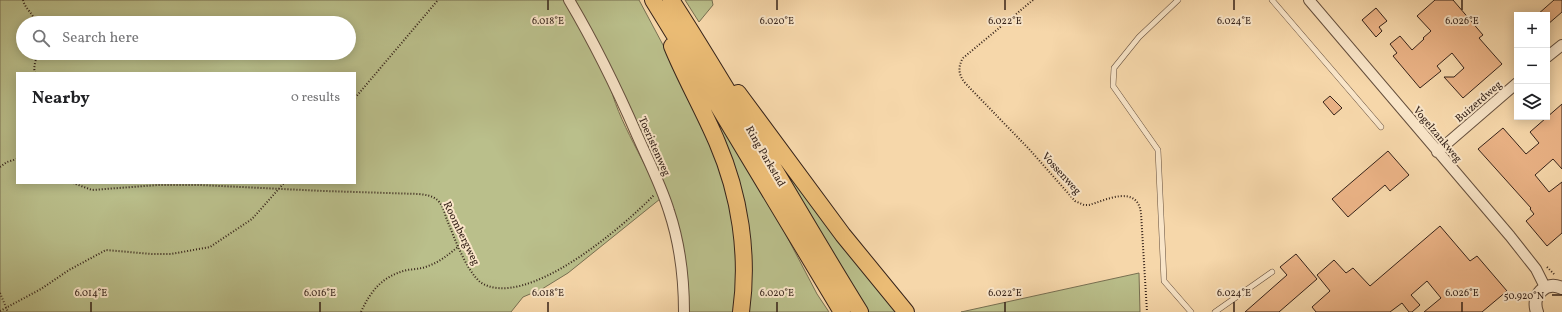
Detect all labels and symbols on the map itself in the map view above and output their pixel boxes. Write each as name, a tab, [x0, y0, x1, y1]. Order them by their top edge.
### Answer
text: 6.018°E	[532, 14, 564, 28]
text: 6.020°E	[760, 14, 794, 28]
text: 6.022°E	[988, 14, 1022, 28]
text: 6.024°E	[1217, 14, 1251, 28]
text: 6.026°E	[1445, 14, 1479, 28]
street label: Buizerdweg	[1452, 77, 1506, 127]
street label: Vogelzankweg	[1409, 104, 1465, 167]
street label: Toeristenweg	[634, 114, 674, 179]
street label: Ring Parkstad	[741, 124, 788, 190]
street label: Vossenweg	[1038, 150, 1084, 199]
street label: Roombergweg	[439, 199, 483, 268]
text: 6.014°E	[75, 286, 107, 300]
text: 6.016°E	[304, 286, 336, 300]
text: 6.018°E	[532, 286, 564, 300]
text: 6.020°E	[760, 286, 794, 300]
text: 6.022°E	[988, 286, 1022, 300]
text: 6.024°E	[1217, 286, 1251, 300]
text: 6.026°E	[1445, 286, 1479, 300]
text: 50.920°N	[1504, 289, 1545, 303]

